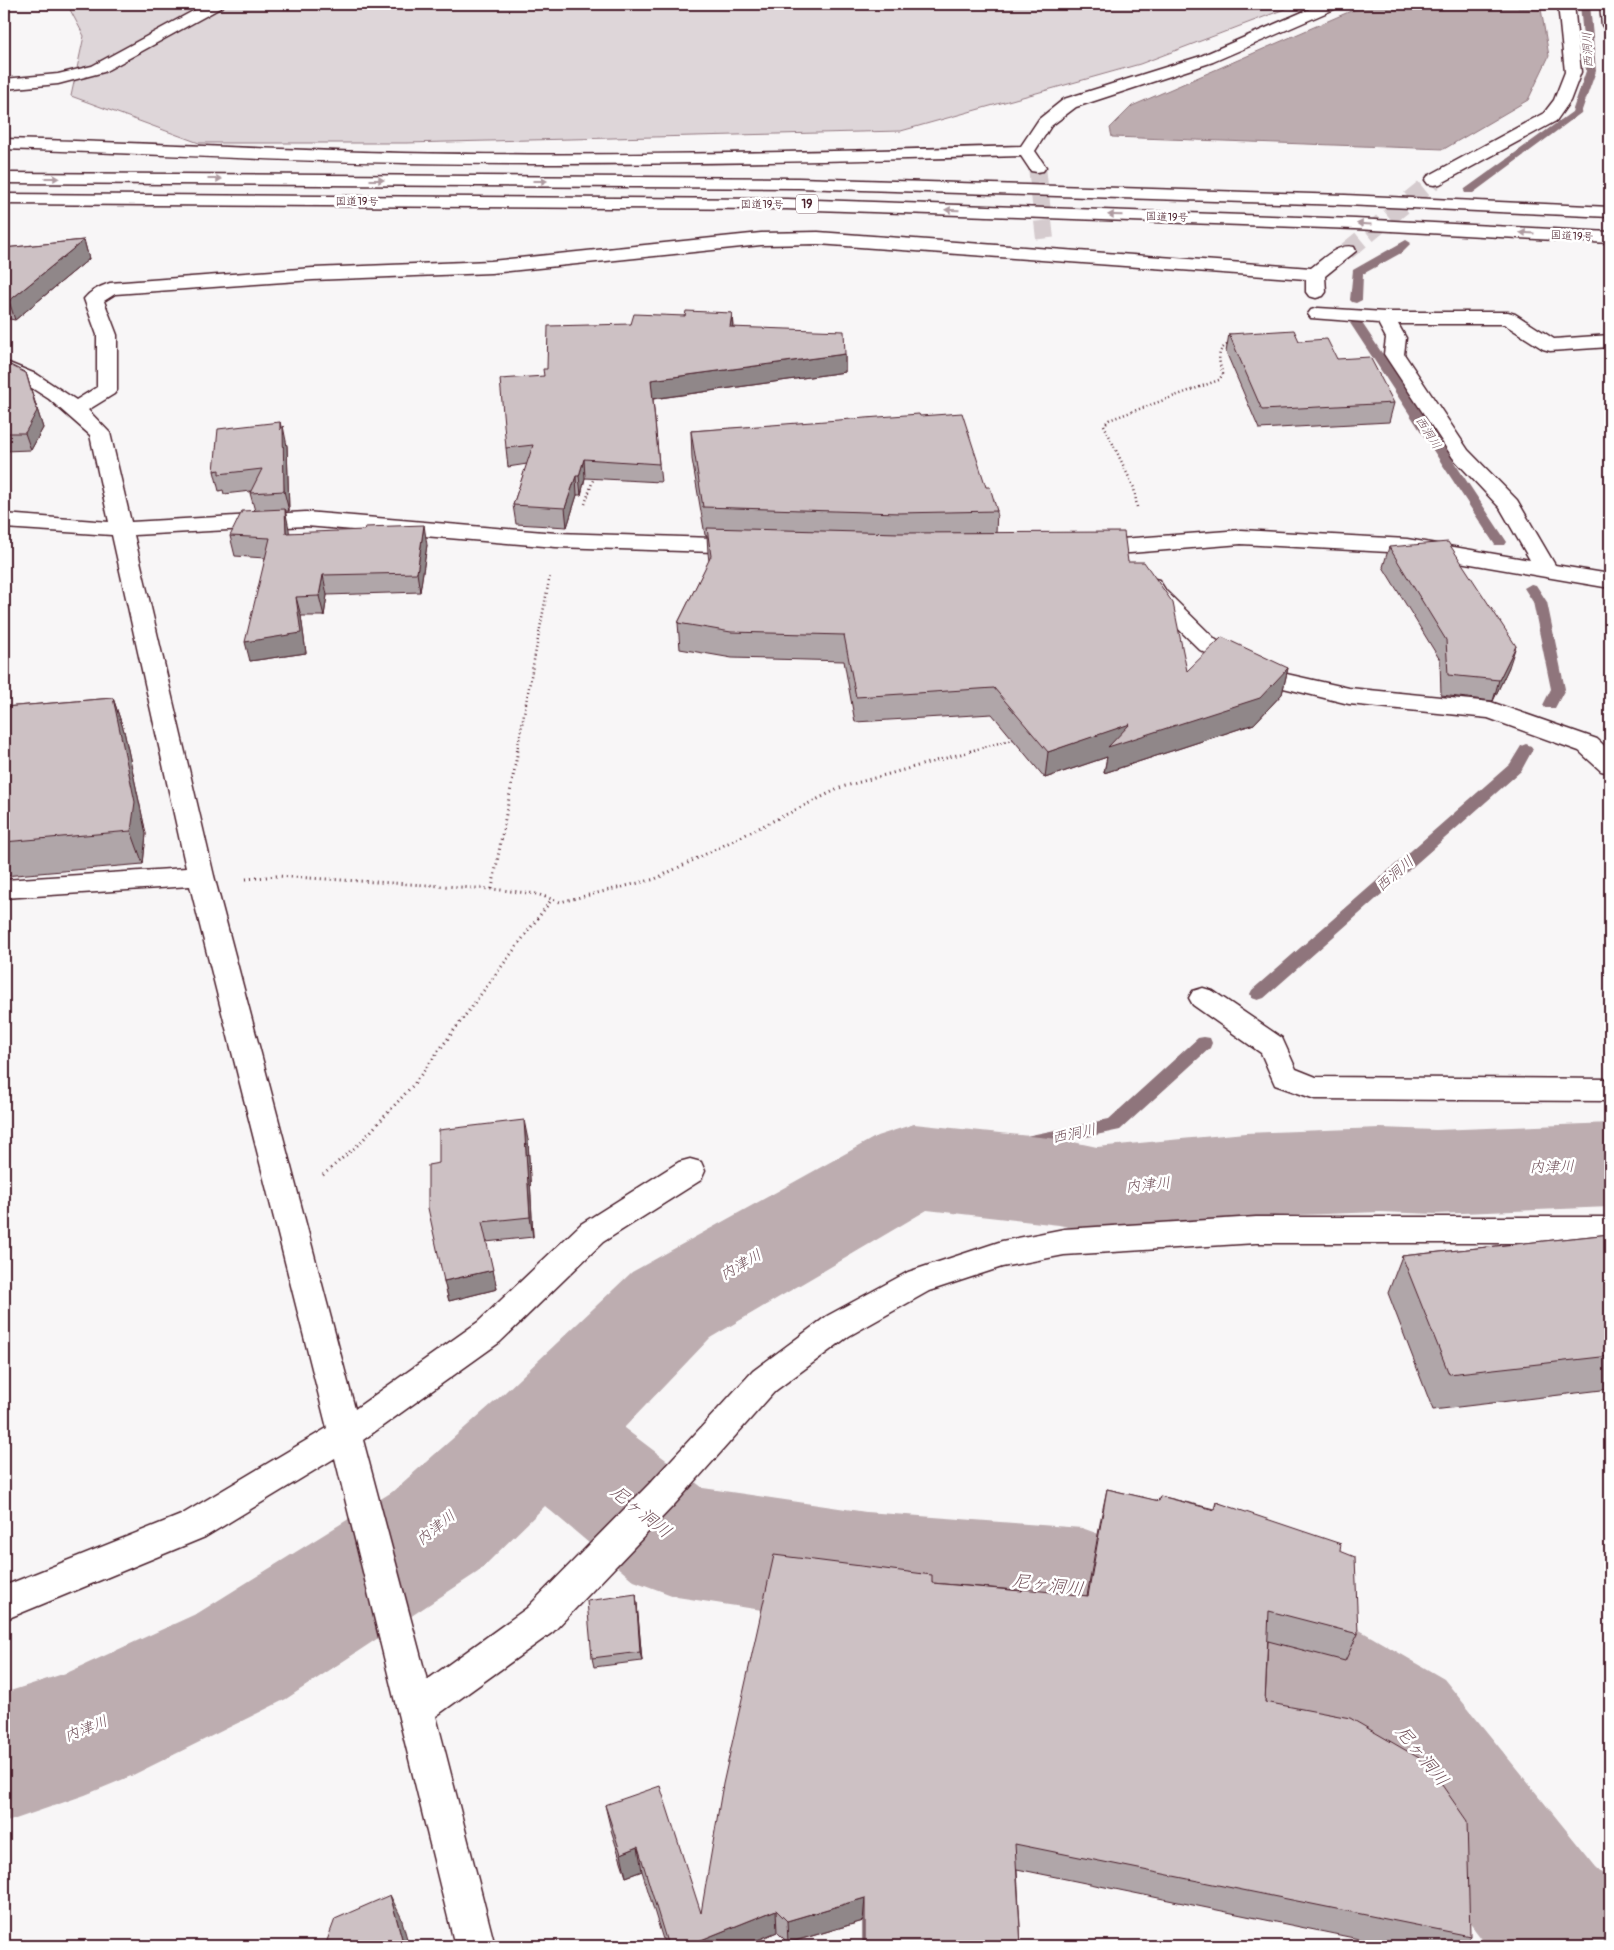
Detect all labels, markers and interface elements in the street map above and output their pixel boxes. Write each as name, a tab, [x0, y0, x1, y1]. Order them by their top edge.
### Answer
water label: 西洞川	[1580, 32, 1596, 68]
one-way arrow	[45, 174, 61, 182]
one-way arrow	[207, 175, 223, 183]
one-way arrow	[370, 176, 386, 184]
one-way arrow	[532, 177, 548, 185]
road number: 19	[796, 194, 818, 213]
street label: 国道19号	[336, 195, 378, 208]
street label: 国道19号	[741, 198, 783, 211]
one-way arrow	[944, 205, 960, 213]
street label: 国道19号	[1145, 210, 1189, 224]
one-way arrow	[1106, 211, 1122, 219]
one-way arrow	[1356, 220, 1372, 228]
street label: 国道19号	[1550, 228, 1594, 244]
one-way arrow	[1518, 229, 1534, 237]
water label: 西洞川	[1412, 414, 1444, 452]
water label: 西洞川	[1372, 852, 1418, 896]
water label: 西洞川	[1050, 1120, 1098, 1148]
water label: 内津川	[1529, 1157, 1575, 1177]
water label: 内津川	[1125, 1173, 1171, 1197]
water label: 内津川	[717, 1246, 765, 1284]
water label: 尼ヶ洞川	[606, 1480, 676, 1544]
water label: 内津川	[413, 1506, 459, 1550]
water label: 尼ヶ洞川	[1011, 1569, 1085, 1601]
water label: 内津川	[62, 1712, 110, 1746]
water label: 尼ヶ洞川	[1390, 1721, 1454, 1791]

